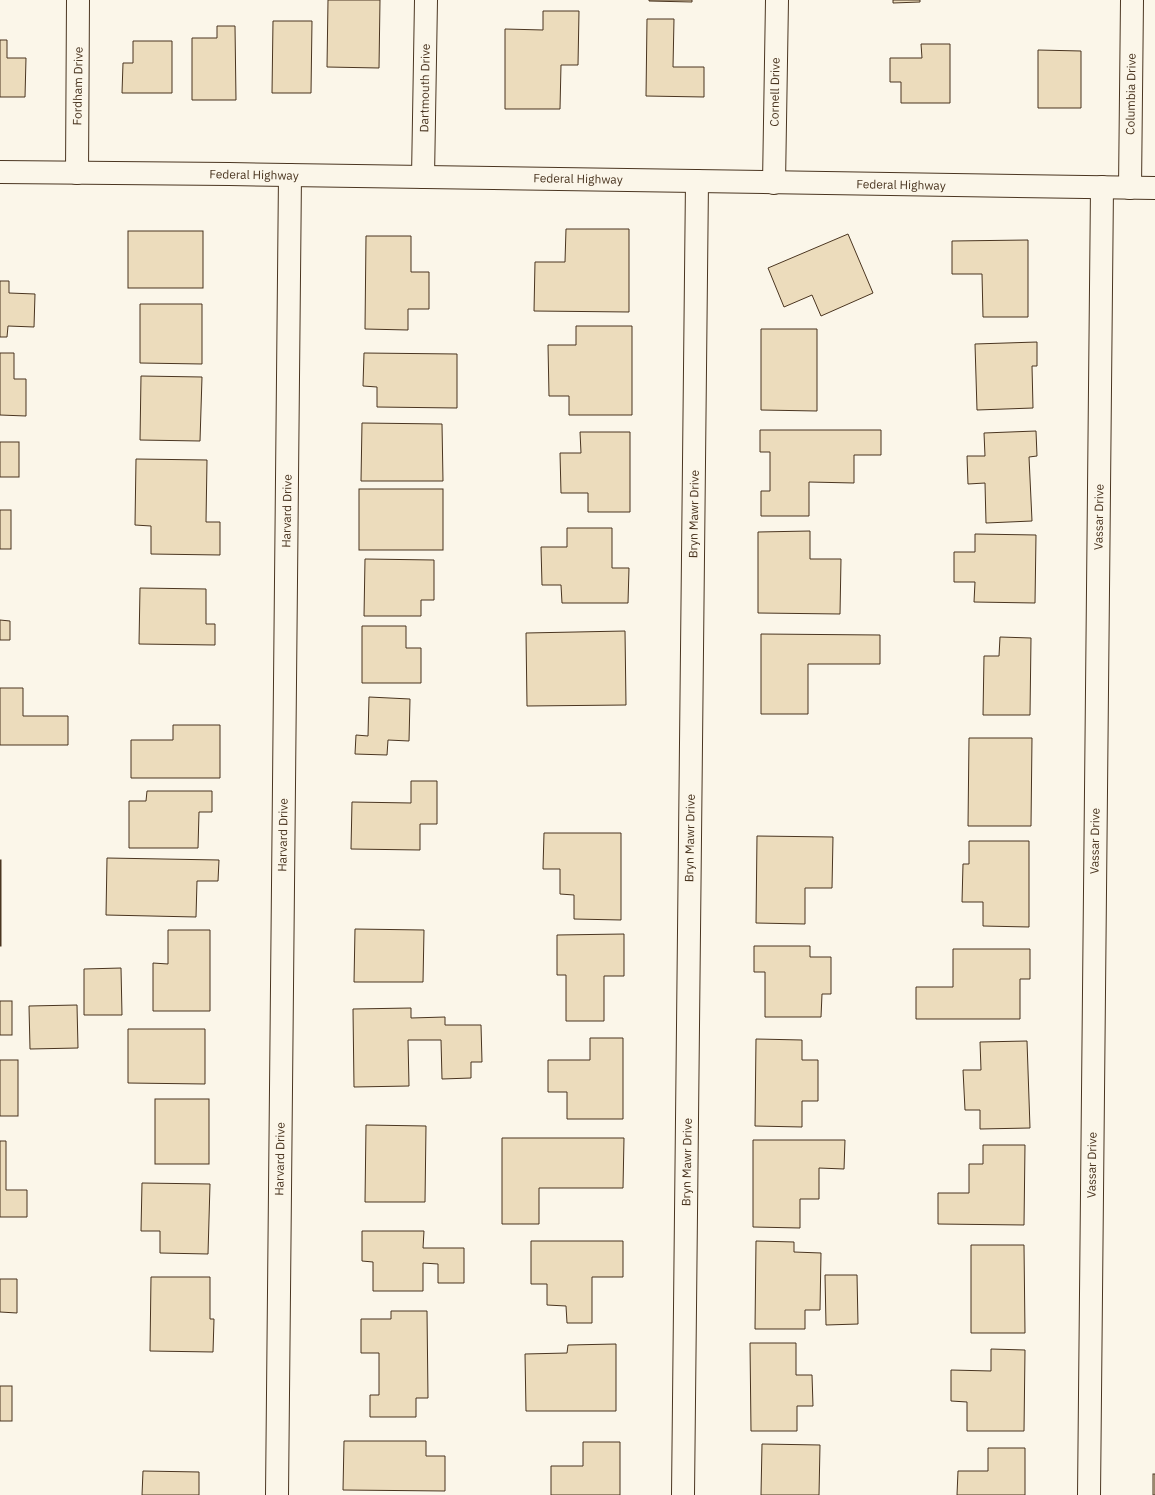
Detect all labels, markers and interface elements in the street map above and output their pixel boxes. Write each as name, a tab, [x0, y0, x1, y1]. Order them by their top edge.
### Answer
street label: Dartmouth Drive	[416, 43, 433, 133]
street label: Fordham Drive	[69, 46, 86, 126]
street label: Columbia Drive	[1122, 53, 1139, 135]
street label: Cornell Drive	[766, 57, 783, 127]
street label: Federal Highway	[209, 166, 299, 183]
street label: Federal Highway	[533, 170, 623, 187]
street label: Federal Highway	[856, 176, 946, 193]
street label: Bryn Mawr Drive	[685, 469, 702, 558]
street label: Harvard Drive	[278, 474, 295, 548]
street label: Vassar Drive	[1090, 483, 1107, 550]
street label: Bryn Mawr Drive	[681, 793, 698, 882]
street label: Harvard Drive	[274, 798, 291, 872]
street label: Vassar Drive	[1086, 807, 1103, 874]
street label: Bryn Mawr Drive	[678, 1117, 695, 1206]
street label: Harvard Drive	[271, 1122, 288, 1196]
street label: Vassar Drive	[1083, 1131, 1100, 1198]

